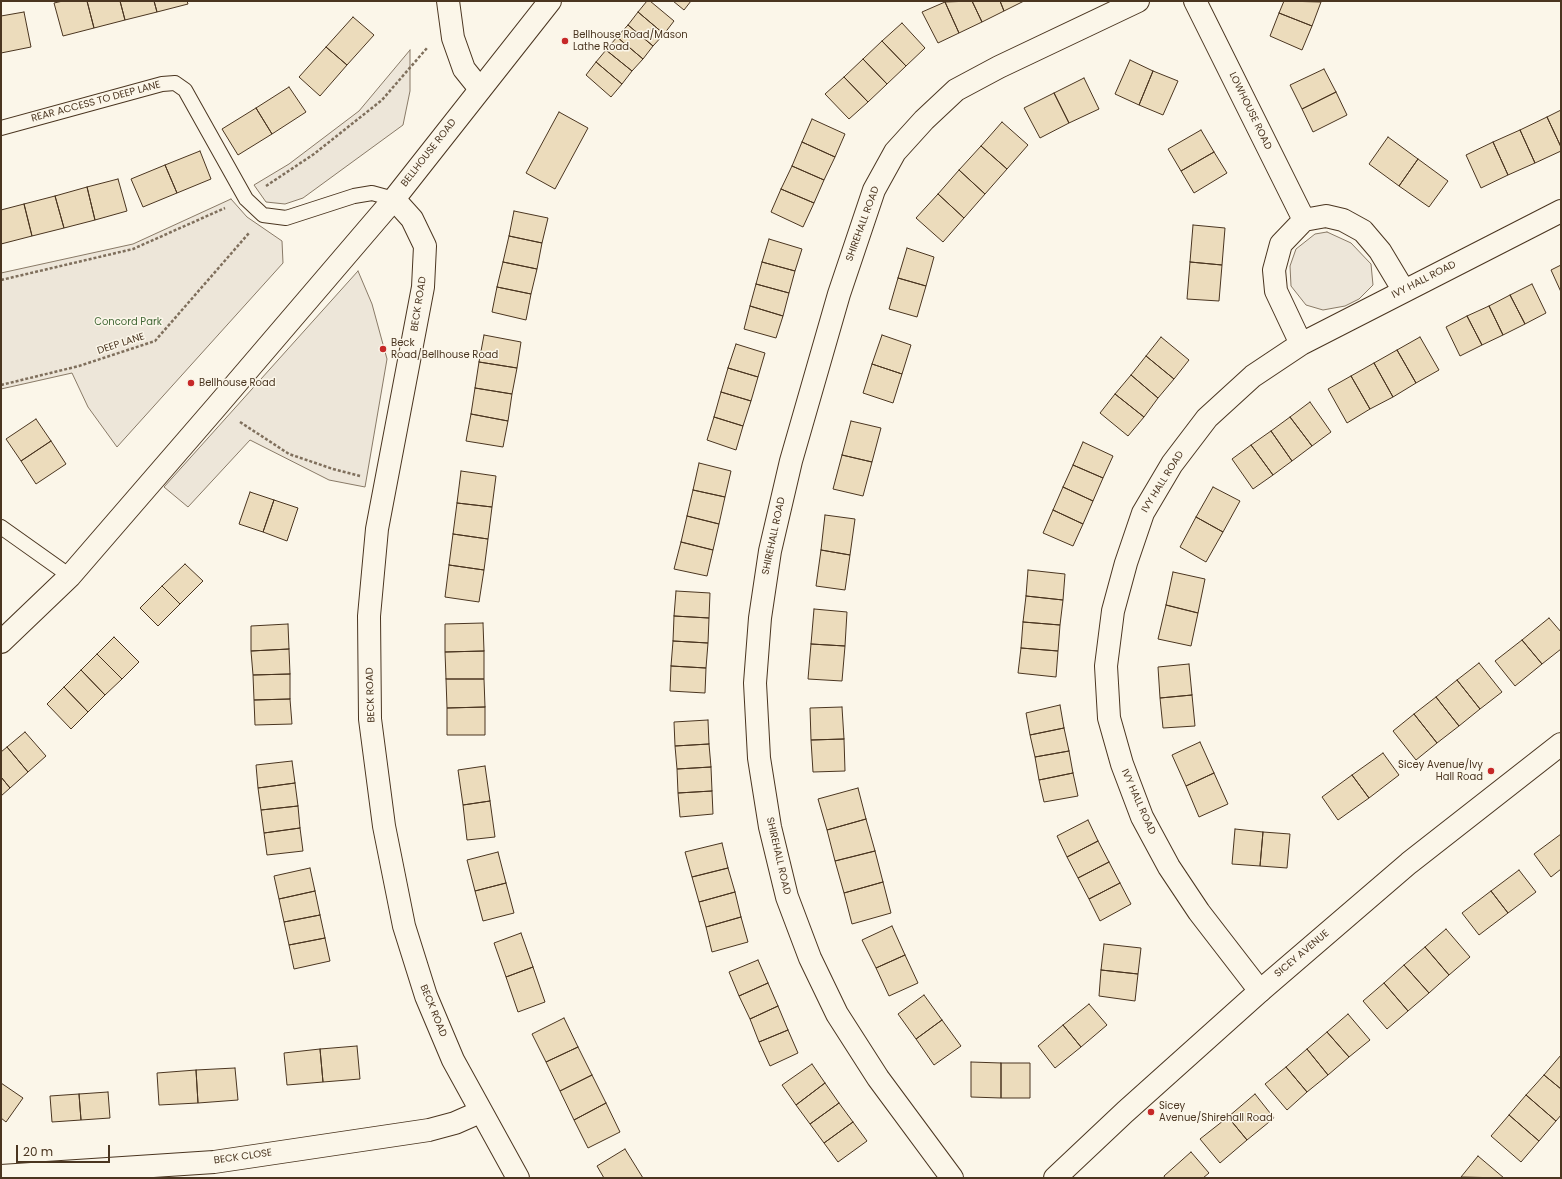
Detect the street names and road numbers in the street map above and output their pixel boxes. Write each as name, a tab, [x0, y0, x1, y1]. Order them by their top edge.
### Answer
street label: LOWHOUSE ROAD	[1226, 70, 1274, 152]
street label: REAR ACCESS TO DEEP LANE	[30, 79, 162, 125]
street label: BELLHOUSE ROAD	[399, 117, 459, 189]
street label: SHIREHALL ROAD	[844, 185, 882, 263]
street label: IVY HALL ROAD	[1390, 259, 1458, 301]
street label: BECK ROAD	[409, 276, 429, 332]
street label: DEEP LANE	[96, 331, 146, 357]
street label: IVY HALL ROAD	[1139, 449, 1187, 515]
street label: SHIREHALL ROAD	[760, 496, 788, 576]
street label: BECK ROAD	[364, 667, 378, 723]
street label: IVY HALL ROAD	[1118, 767, 1158, 837]
street label: SHIREHALL ROAD	[763, 816, 793, 896]
street label: SICEY AVENUE	[1272, 928, 1332, 980]
street label: BECK ROAD	[417, 983, 449, 1039]
street label: BECK CLOSE	[213, 1147, 273, 1167]

